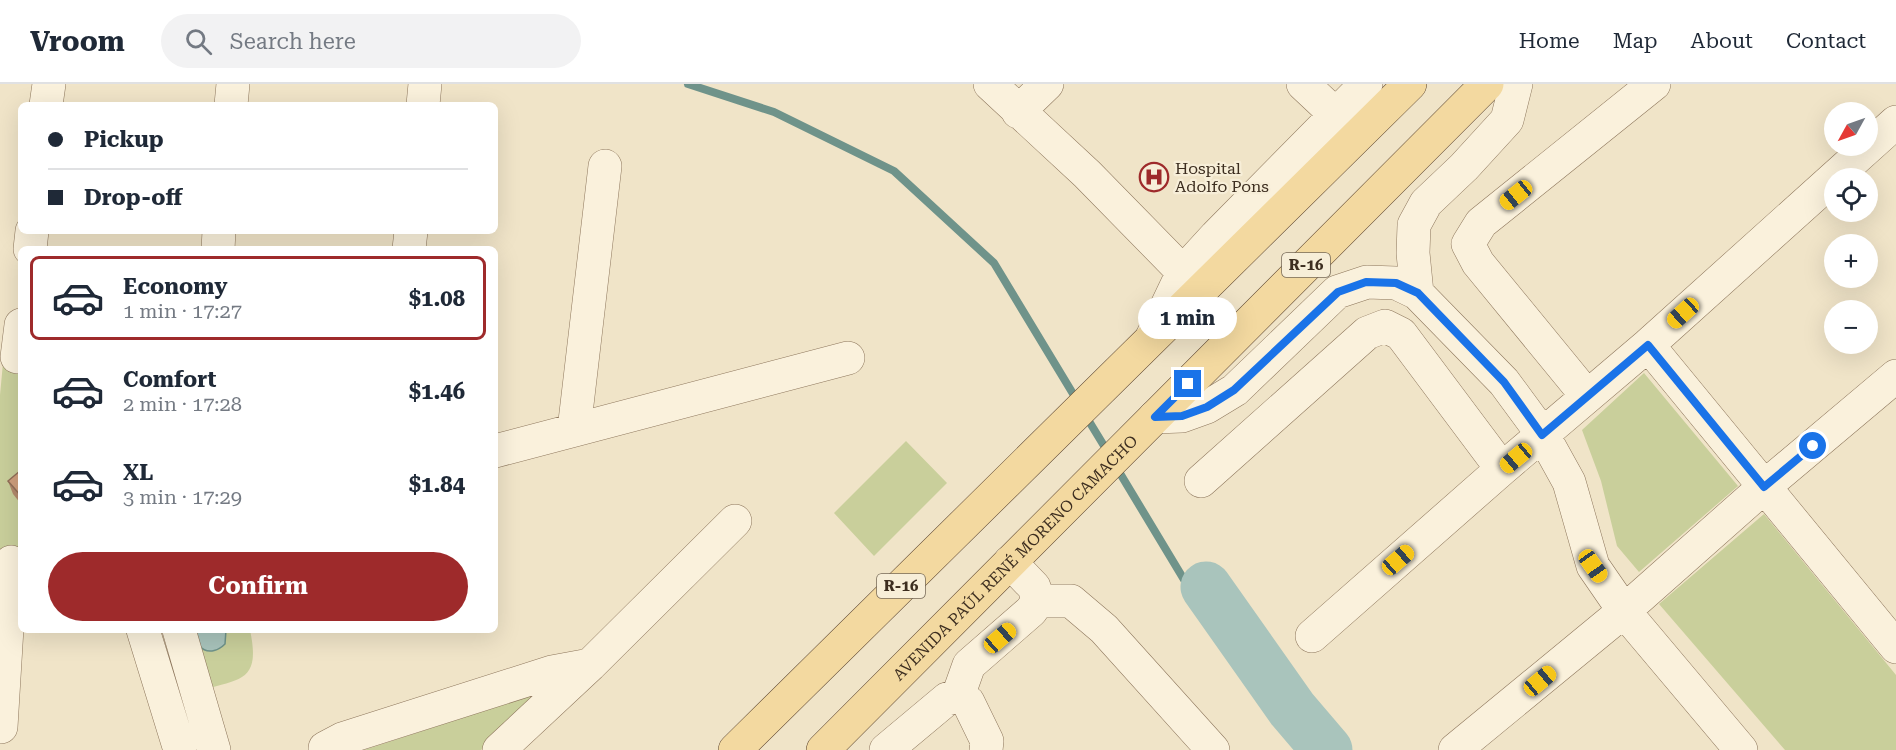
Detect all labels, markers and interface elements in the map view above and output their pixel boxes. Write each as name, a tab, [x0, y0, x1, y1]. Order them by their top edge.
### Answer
search box	[161, 14, 581, 68]
text: Vroom	[30, 25, 125, 58]
icon: search	[182, 25, 215, 58]
text: Search here	[230, 29, 356, 54]
text: Home	[1519, 29, 1580, 53]
text: Map	[1613, 29, 1658, 53]
text: About	[1691, 29, 1753, 53]
text: Contact	[1786, 29, 1866, 53]
north arrow	[1824, 102, 1878, 156]
map controls	[1824, 102, 1878, 354]
text: Pickup	[84, 127, 164, 152]
place label: Hospital Adolfo Pons	[1175, 159, 1269, 196]
hospital icon: Hospital Adolfo Pons	[1138, 161, 1170, 193]
button: locate	[1824, 168, 1878, 222]
car	[1496, 177, 1536, 213]
text: Drop-off	[84, 185, 182, 210]
button: +	[1824, 234, 1878, 288]
road number: R-16	[1282, 253, 1330, 277]
icon: car	[51, 271, 105, 325]
text: Economy	[123, 274, 227, 299]
text: $1.08	[409, 286, 465, 311]
car	[1664, 294, 1702, 332]
callout: 1 min	[1138, 297, 1238, 339]
text: 1 min · 17:27	[123, 299, 242, 323]
button: −	[1824, 300, 1878, 354]
text: 1 min	[1160, 306, 1215, 330]
icon: car	[51, 364, 105, 418]
text: Comfort	[123, 367, 216, 392]
route end	[1174, 370, 1201, 397]
text: $1.46	[409, 379, 465, 404]
text: 2 min · 17:28	[123, 392, 242, 416]
street label: AVENIDA PAÚL RENÉ MORENO CAMACHO	[889, 431, 1142, 684]
route start	[1799, 432, 1826, 459]
car	[1496, 440, 1536, 476]
icon: car	[51, 457, 105, 511]
text: XL	[123, 460, 153, 485]
text: $1.84	[409, 472, 465, 497]
text: 3 min · 17:29	[123, 485, 242, 509]
car	[1379, 541, 1417, 579]
car	[1575, 546, 1611, 586]
button: Confirm	[48, 552, 468, 621]
road number: R-16	[877, 574, 925, 598]
car	[981, 619, 1019, 657]
car	[1520, 663, 1560, 699]

